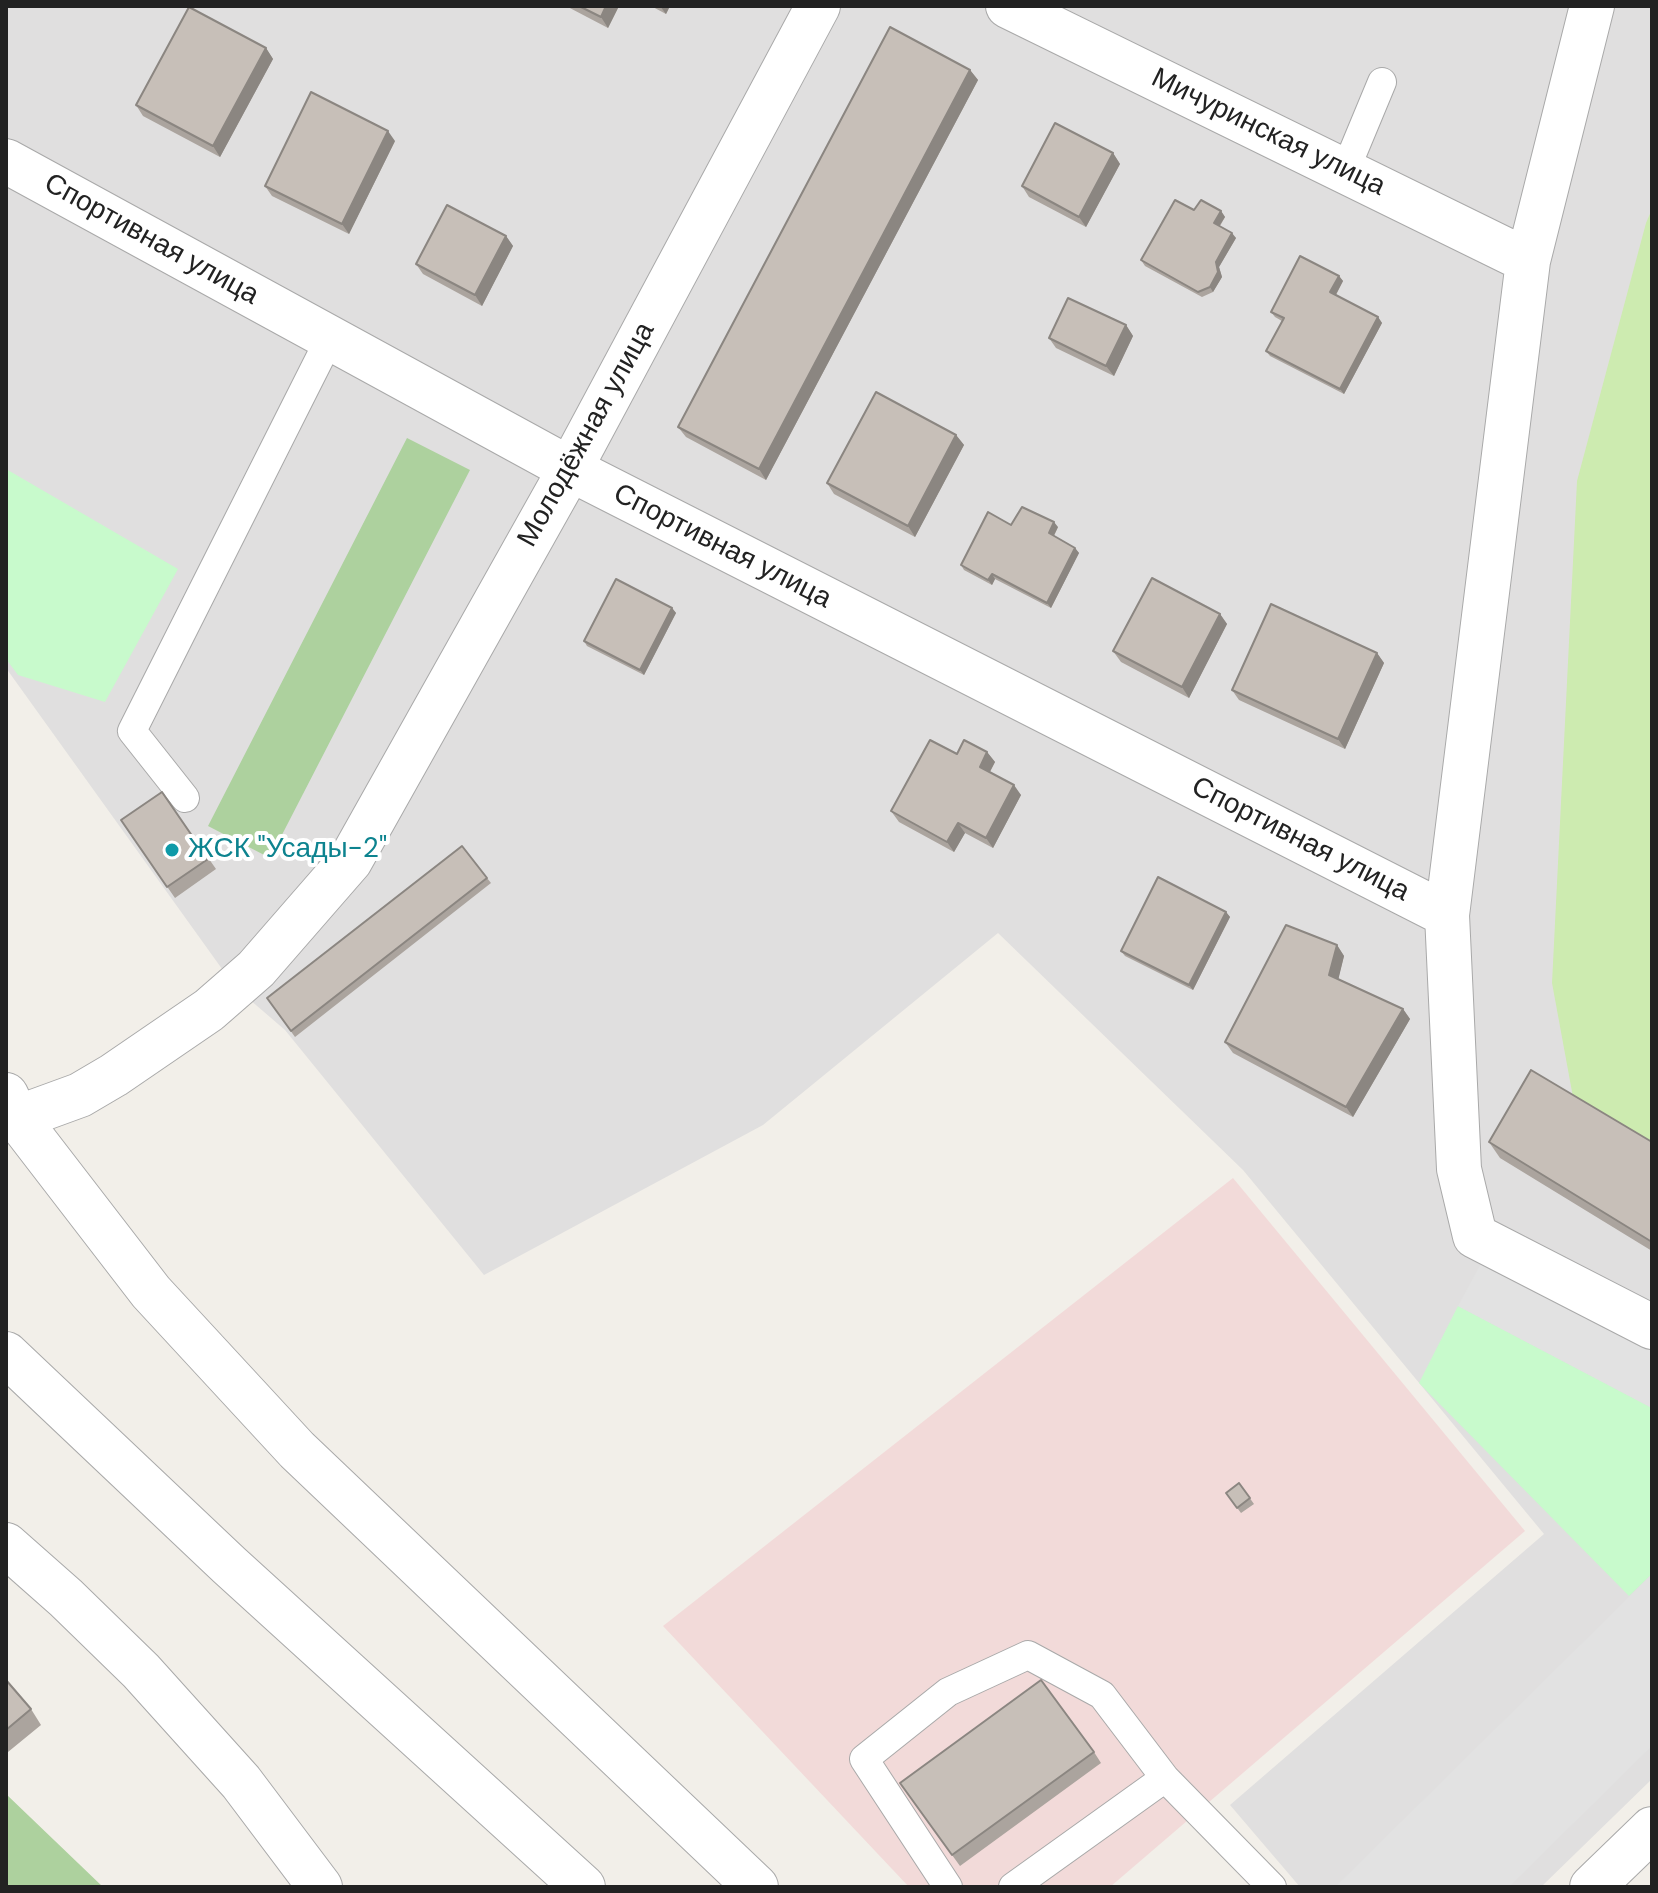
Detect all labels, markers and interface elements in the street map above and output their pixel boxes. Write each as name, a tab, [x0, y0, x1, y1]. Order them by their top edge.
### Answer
street label: Мичуринская улица	[1146, 62, 1390, 204]
street label: Спортивная улица	[38, 167, 264, 313]
street label: Молодёжная улица	[511, 317, 663, 553]
street label: Спортивная улица	[608, 478, 836, 616]
street label: Спортивная улица	[1186, 771, 1414, 909]
place label: ЖСК "Усады-2"	[188, 833, 387, 867]
marker: ЖСК "Усады-2"	[163, 841, 181, 859]

